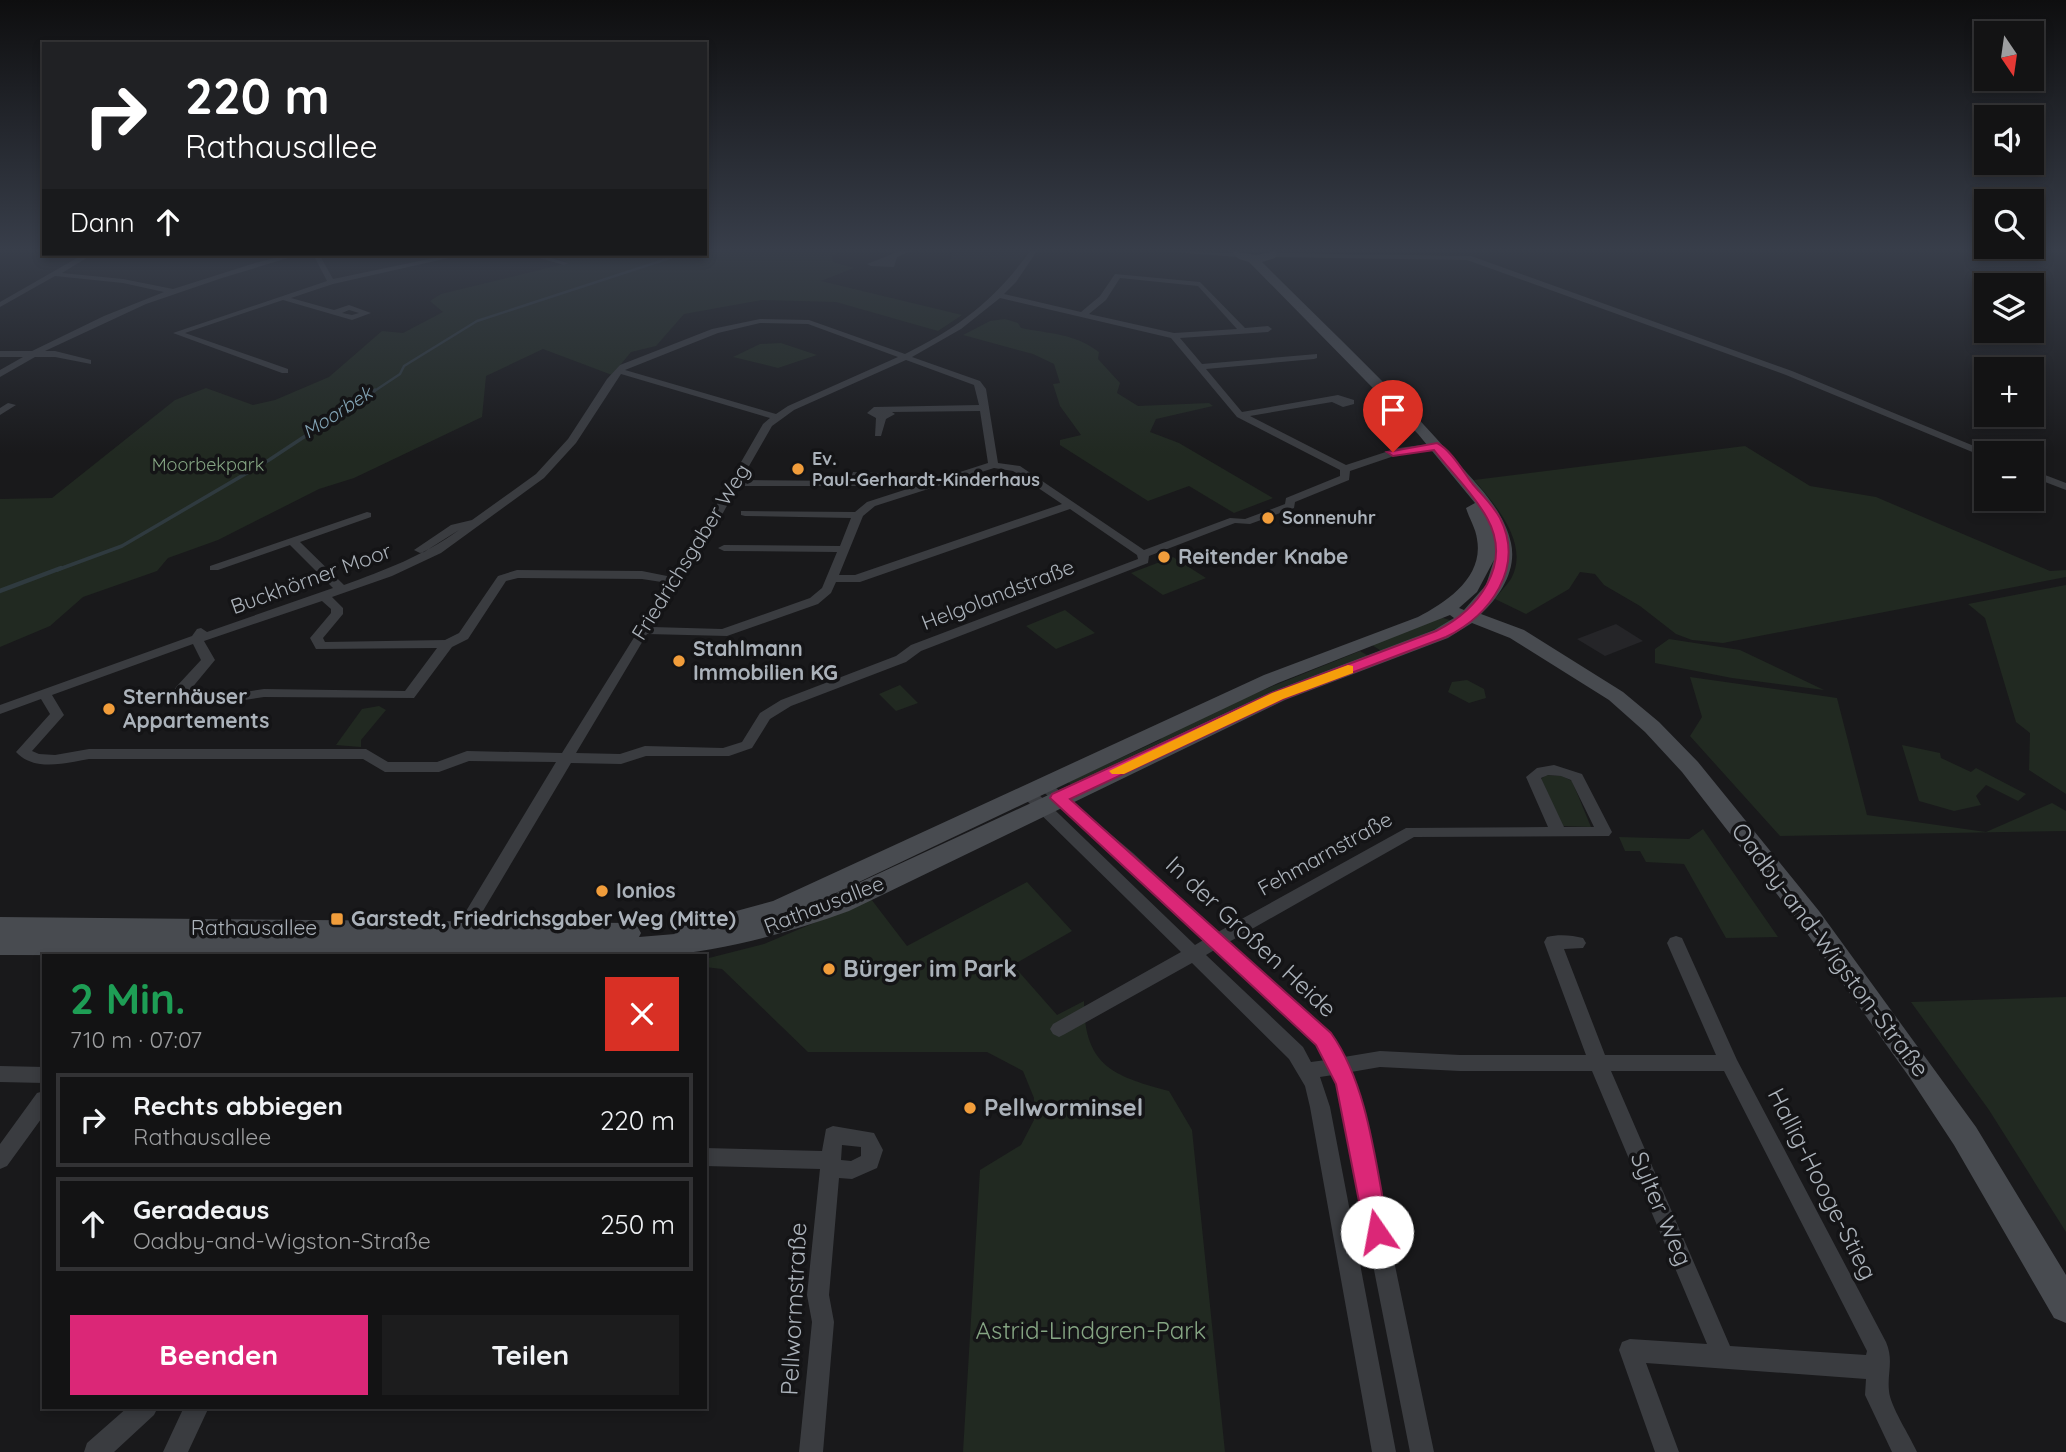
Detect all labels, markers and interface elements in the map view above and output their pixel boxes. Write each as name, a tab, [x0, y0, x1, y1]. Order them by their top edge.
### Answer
north arrow	[1974, 21, 2044, 91]
map controls	[1974, 21, 2044, 511]
text: 220 m	[185, 65, 330, 126]
icon: right	[70, 70, 161, 161]
button: sound	[1974, 105, 2044, 175]
text: Rathausallee	[185, 126, 377, 166]
button: search	[1974, 189, 2044, 259]
icon: ahead	[149, 203, 187, 241]
text: Dann	[70, 206, 135, 239]
button: layers	[1974, 273, 2044, 343]
button: +	[1974, 357, 2044, 427]
water label: Moorbek	[298, 380, 378, 443]
pin	[1363, 380, 1423, 452]
icon: arrive	[1374, 391, 1412, 429]
button: −	[1974, 441, 2044, 511]
place label: Ev. Paul-Gerhardt-Kinderhaus	[812, 447, 1040, 491]
park label: Moorbekpark	[152, 453, 264, 476]
street label: Friedrichsgaber Weg	[625, 458, 755, 644]
marker: Ev. Paul-Gerhardt-Kinderhaus	[790, 461, 806, 477]
place label: Sonnenuhr	[1282, 506, 1376, 529]
marker: Sonnenuhr	[1260, 510, 1276, 526]
street label: Buckhörner Moor	[227, 537, 394, 619]
place label: Reitender Knabe	[1178, 543, 1349, 569]
marker: Reitender Knabe	[1156, 549, 1172, 565]
street label: Helgolandstraße	[918, 553, 1078, 635]
place label: Stahlmann Immobilien KG	[693, 635, 838, 685]
marker: Stahlmann Immobilien KG	[671, 653, 687, 669]
place label: Sternhäuser Appartements	[123, 683, 269, 733]
marker: Sternhäuser Appartements	[101, 701, 117, 717]
street label: Fehmarnstraße	[1253, 805, 1396, 901]
street label: Oadby-and-Wigston-Straße	[1725, 816, 1936, 1082]
street label: In der Großen Heide	[1160, 849, 1343, 1023]
street label: Rathausallee	[760, 869, 887, 939]
place label: Ionios	[616, 877, 676, 903]
marker: Ionios	[594, 883, 610, 899]
place label: Garstedt, Friedrichsgaber Weg (Mitte)	[351, 905, 736, 931]
marker: Garstedt, Friedrichsgaber Weg (Mitte)	[329, 911, 345, 927]
street label: Rathausallee	[191, 914, 317, 940]
place label: Bürger im Park	[843, 953, 1017, 983]
marker: Bürger im Park	[821, 961, 837, 977]
text: 2 Min.	[70, 972, 185, 1025]
button: close	[605, 977, 679, 1051]
text: 710 m · 07:07	[70, 1025, 202, 1054]
street label: Hallig-Hooge-Stieg	[1762, 1083, 1884, 1284]
text: Rechts abbiegen	[133, 1089, 343, 1122]
place label: Pellworminsel	[984, 1092, 1143, 1122]
marker: Pellworminsel	[962, 1100, 978, 1116]
icon: right	[74, 1101, 112, 1139]
text: 220 m	[600, 1104, 675, 1137]
text: Rathausallee	[133, 1122, 271, 1151]
street label: Sylter Weg	[1624, 1147, 1699, 1270]
text: Geradeaus	[133, 1193, 269, 1226]
position arrow	[1340, 1195, 1414, 1269]
icon: ahead	[74, 1205, 112, 1243]
text: 250 m	[600, 1208, 675, 1241]
street label: Pellwormstraße	[773, 1222, 813, 1396]
text: Oadby-and-Wigston-Straße	[133, 1226, 431, 1255]
button: Beenden	[70, 1315, 368, 1395]
button: Teilen	[382, 1315, 679, 1395]
park label: Astrid-Lindgren-Park	[976, 1315, 1206, 1345]

